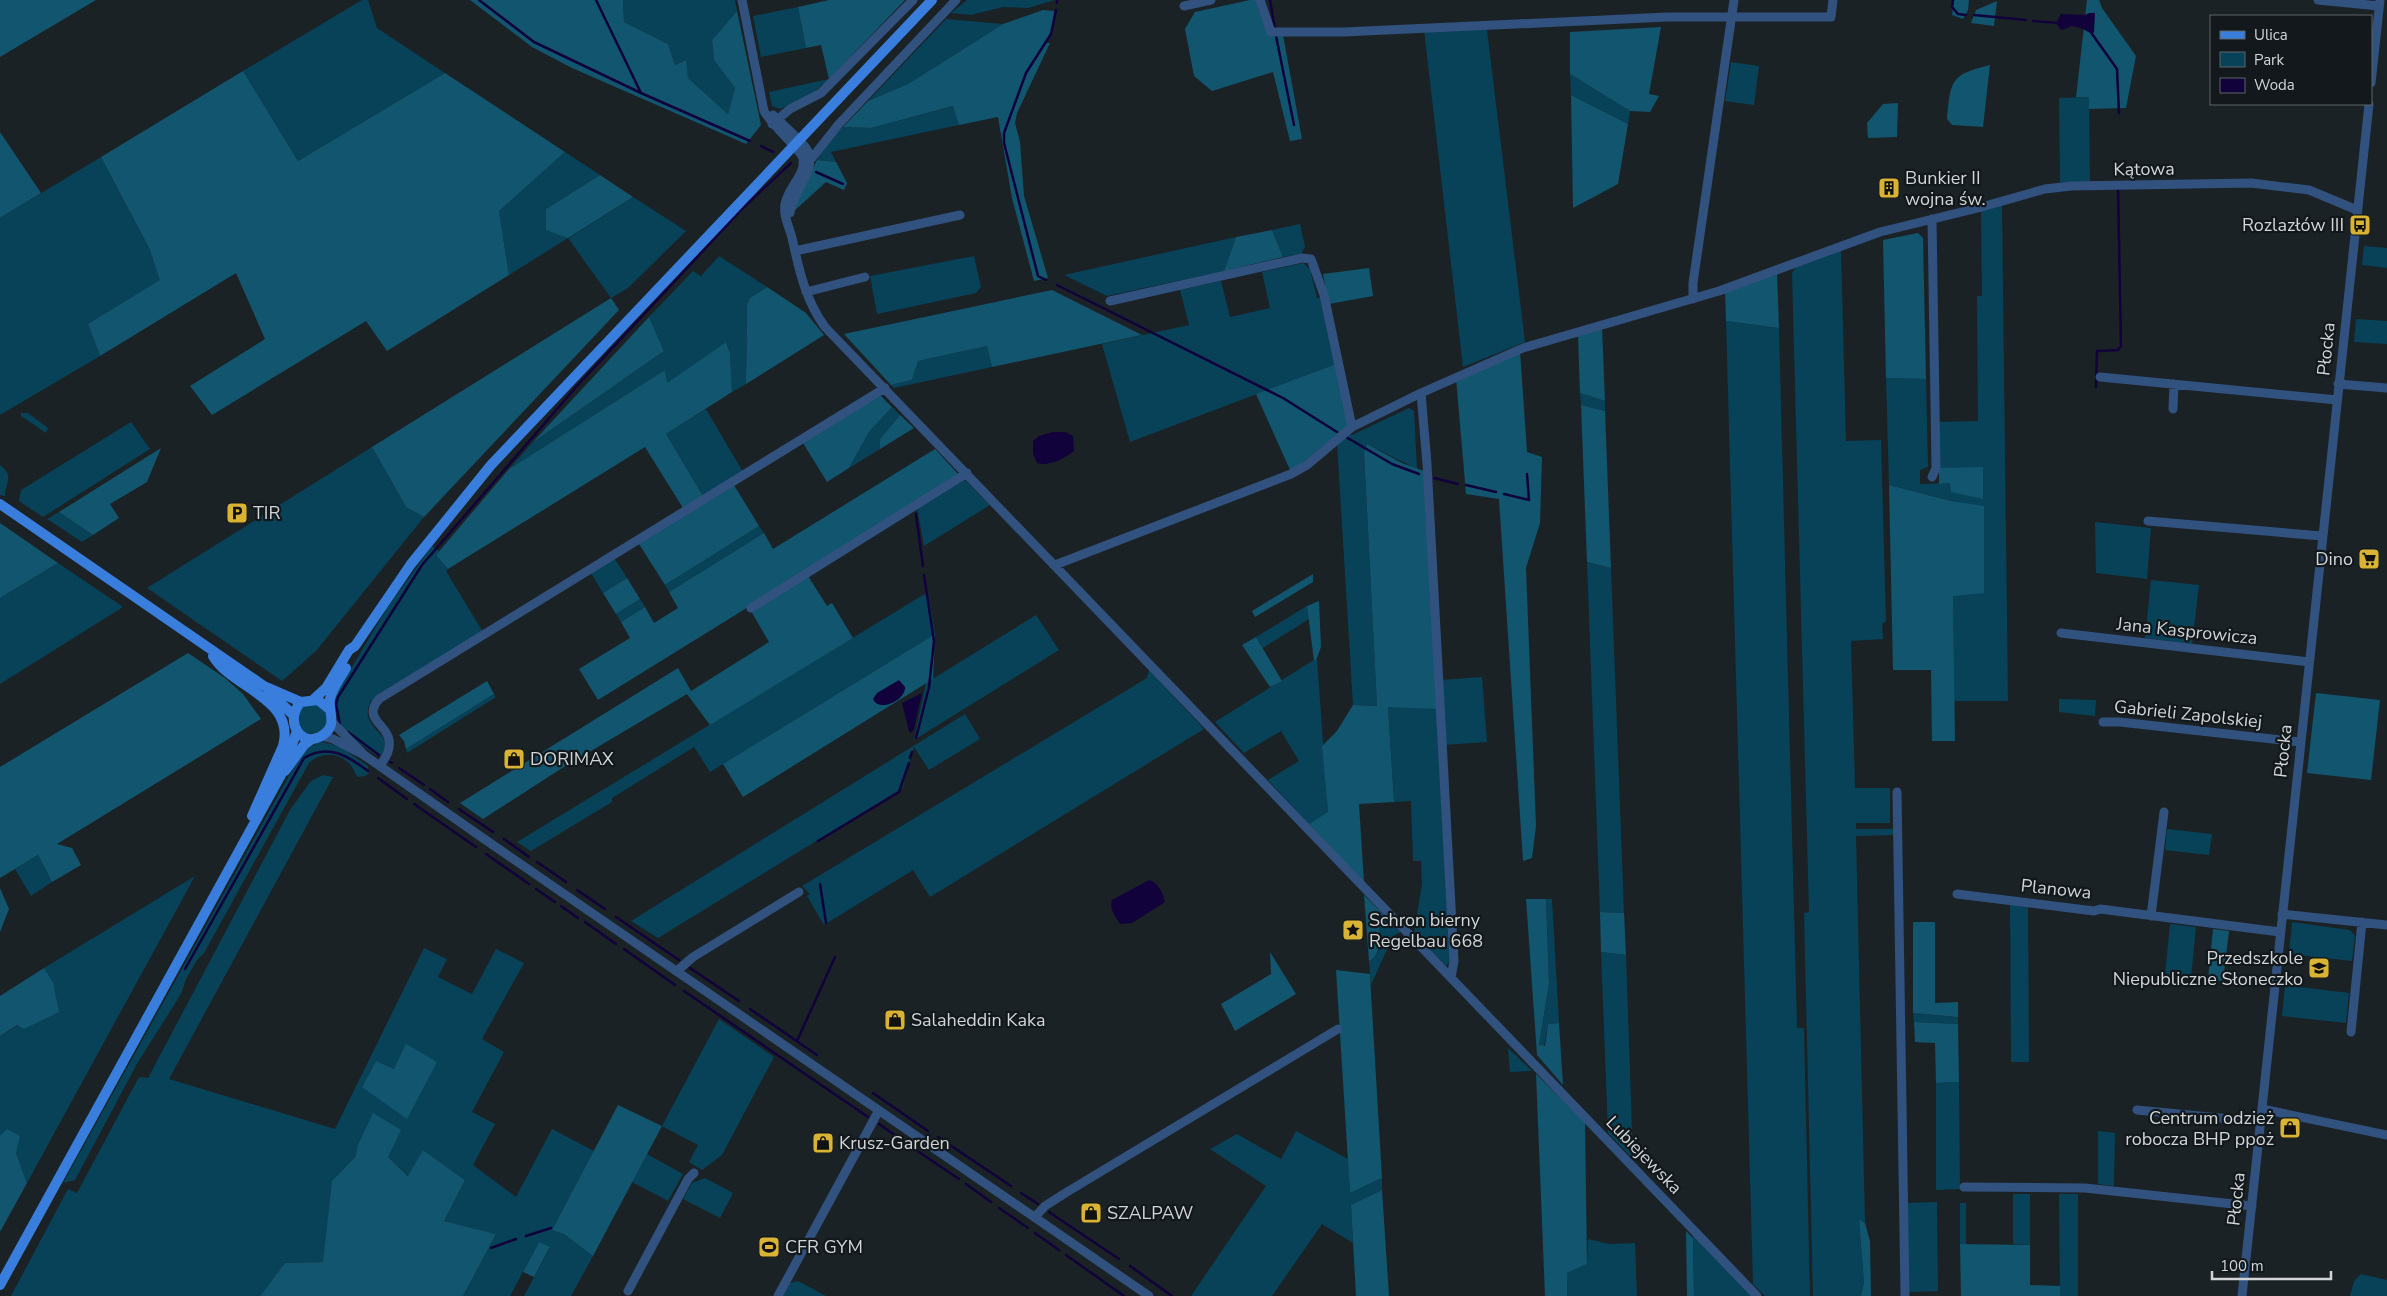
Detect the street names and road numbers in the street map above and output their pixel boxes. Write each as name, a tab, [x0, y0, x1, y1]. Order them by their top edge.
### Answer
street label: Kątowa	[2113, 156, 2175, 182]
street label: Płocka	[2311, 321, 2341, 377]
street label: Jana Kasprowicza	[2114, 612, 2259, 650]
street label: Gabrieli Zapolskiej	[2113, 694, 2263, 734]
street label: Płocka	[2268, 723, 2298, 779]
street label: Planowa	[2020, 873, 2092, 905]
street label: Lubiejewska	[1601, 1111, 1687, 1199]
street label: Płocka	[2221, 1171, 2251, 1227]

